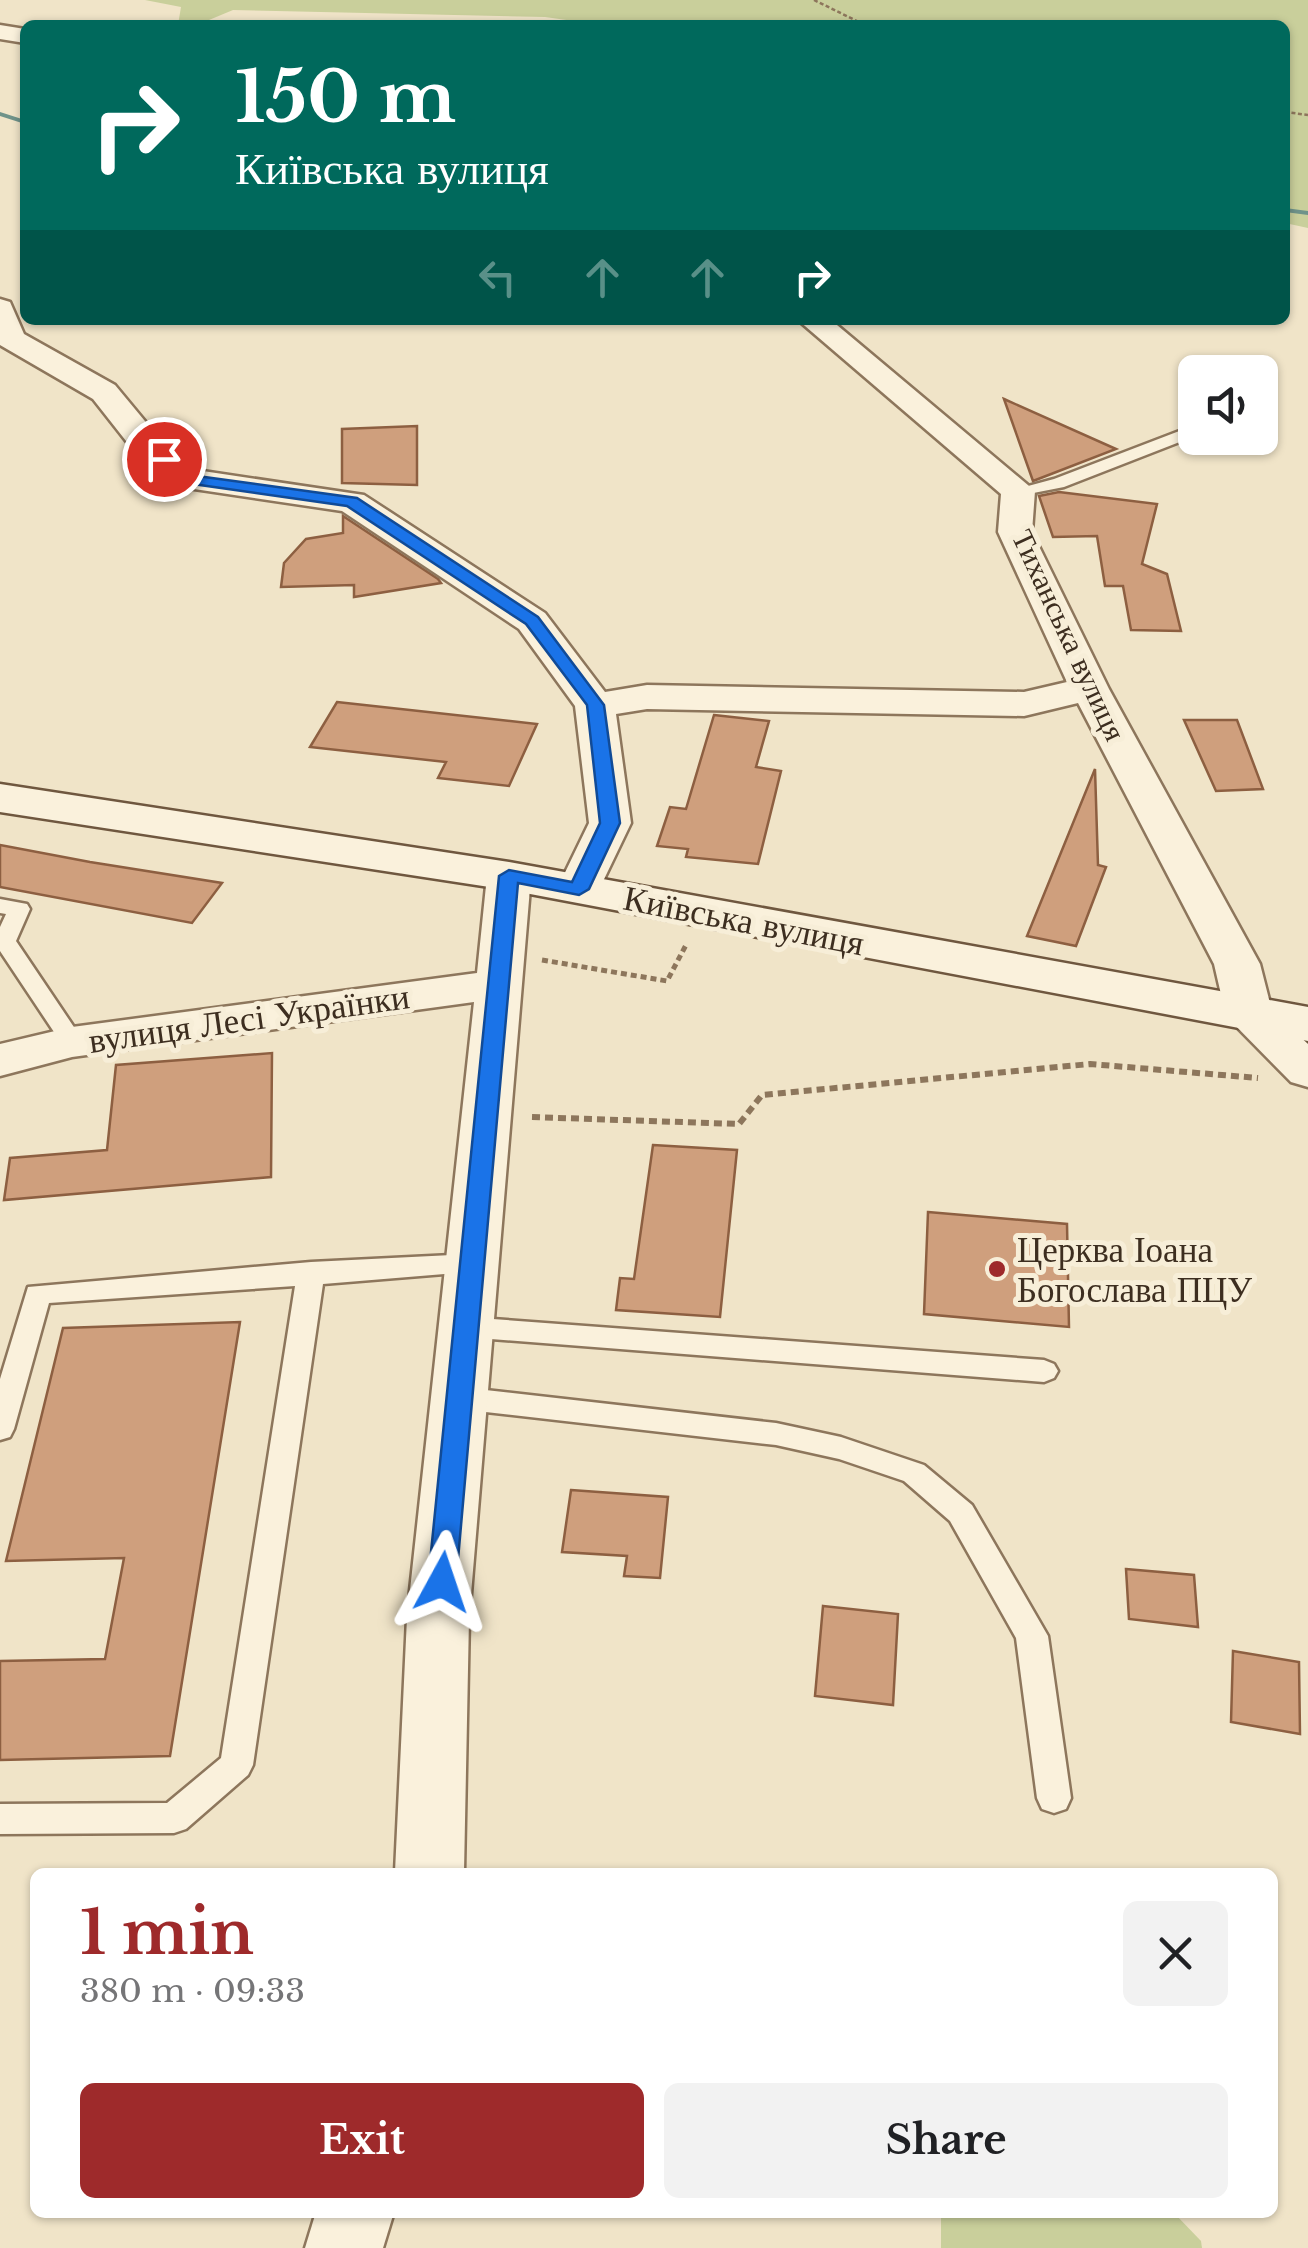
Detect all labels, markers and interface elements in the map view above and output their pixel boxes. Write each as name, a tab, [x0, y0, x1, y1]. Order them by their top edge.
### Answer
text: 150 m	[235, 54, 456, 141]
icon: right	[70, 60, 200, 190]
text: Київська вулиця	[235, 140, 549, 196]
icon: left	[470, 250, 525, 305]
icon: ahead	[575, 250, 630, 305]
icon: ahead	[680, 250, 735, 305]
icon: right	[785, 250, 840, 305]
map controls	[1178, 355, 1278, 455]
button: sound	[1178, 355, 1278, 455]
pin	[122, 417, 207, 502]
icon: arrive	[137, 432, 192, 487]
street label: Тиханська вулиця	[1004, 524, 1134, 746]
street label: Київська вулиця	[620, 876, 868, 964]
street label: вулиця Лесі Українки	[86, 974, 412, 1062]
place label: Церква Іоана Богослава ПЦУ	[1017, 1228, 1252, 1311]
marker: Церква Іоана Богослава ПЦУ	[986, 1258, 1008, 1280]
position arrow	[390, 1530, 494, 1634]
text: 1 min	[80, 1896, 254, 1970]
button: close	[1123, 1901, 1228, 2006]
text: 380 m · 09:33	[80, 1971, 305, 2011]
button: Exit	[80, 2083, 644, 2198]
button: Share	[664, 2083, 1228, 2198]

